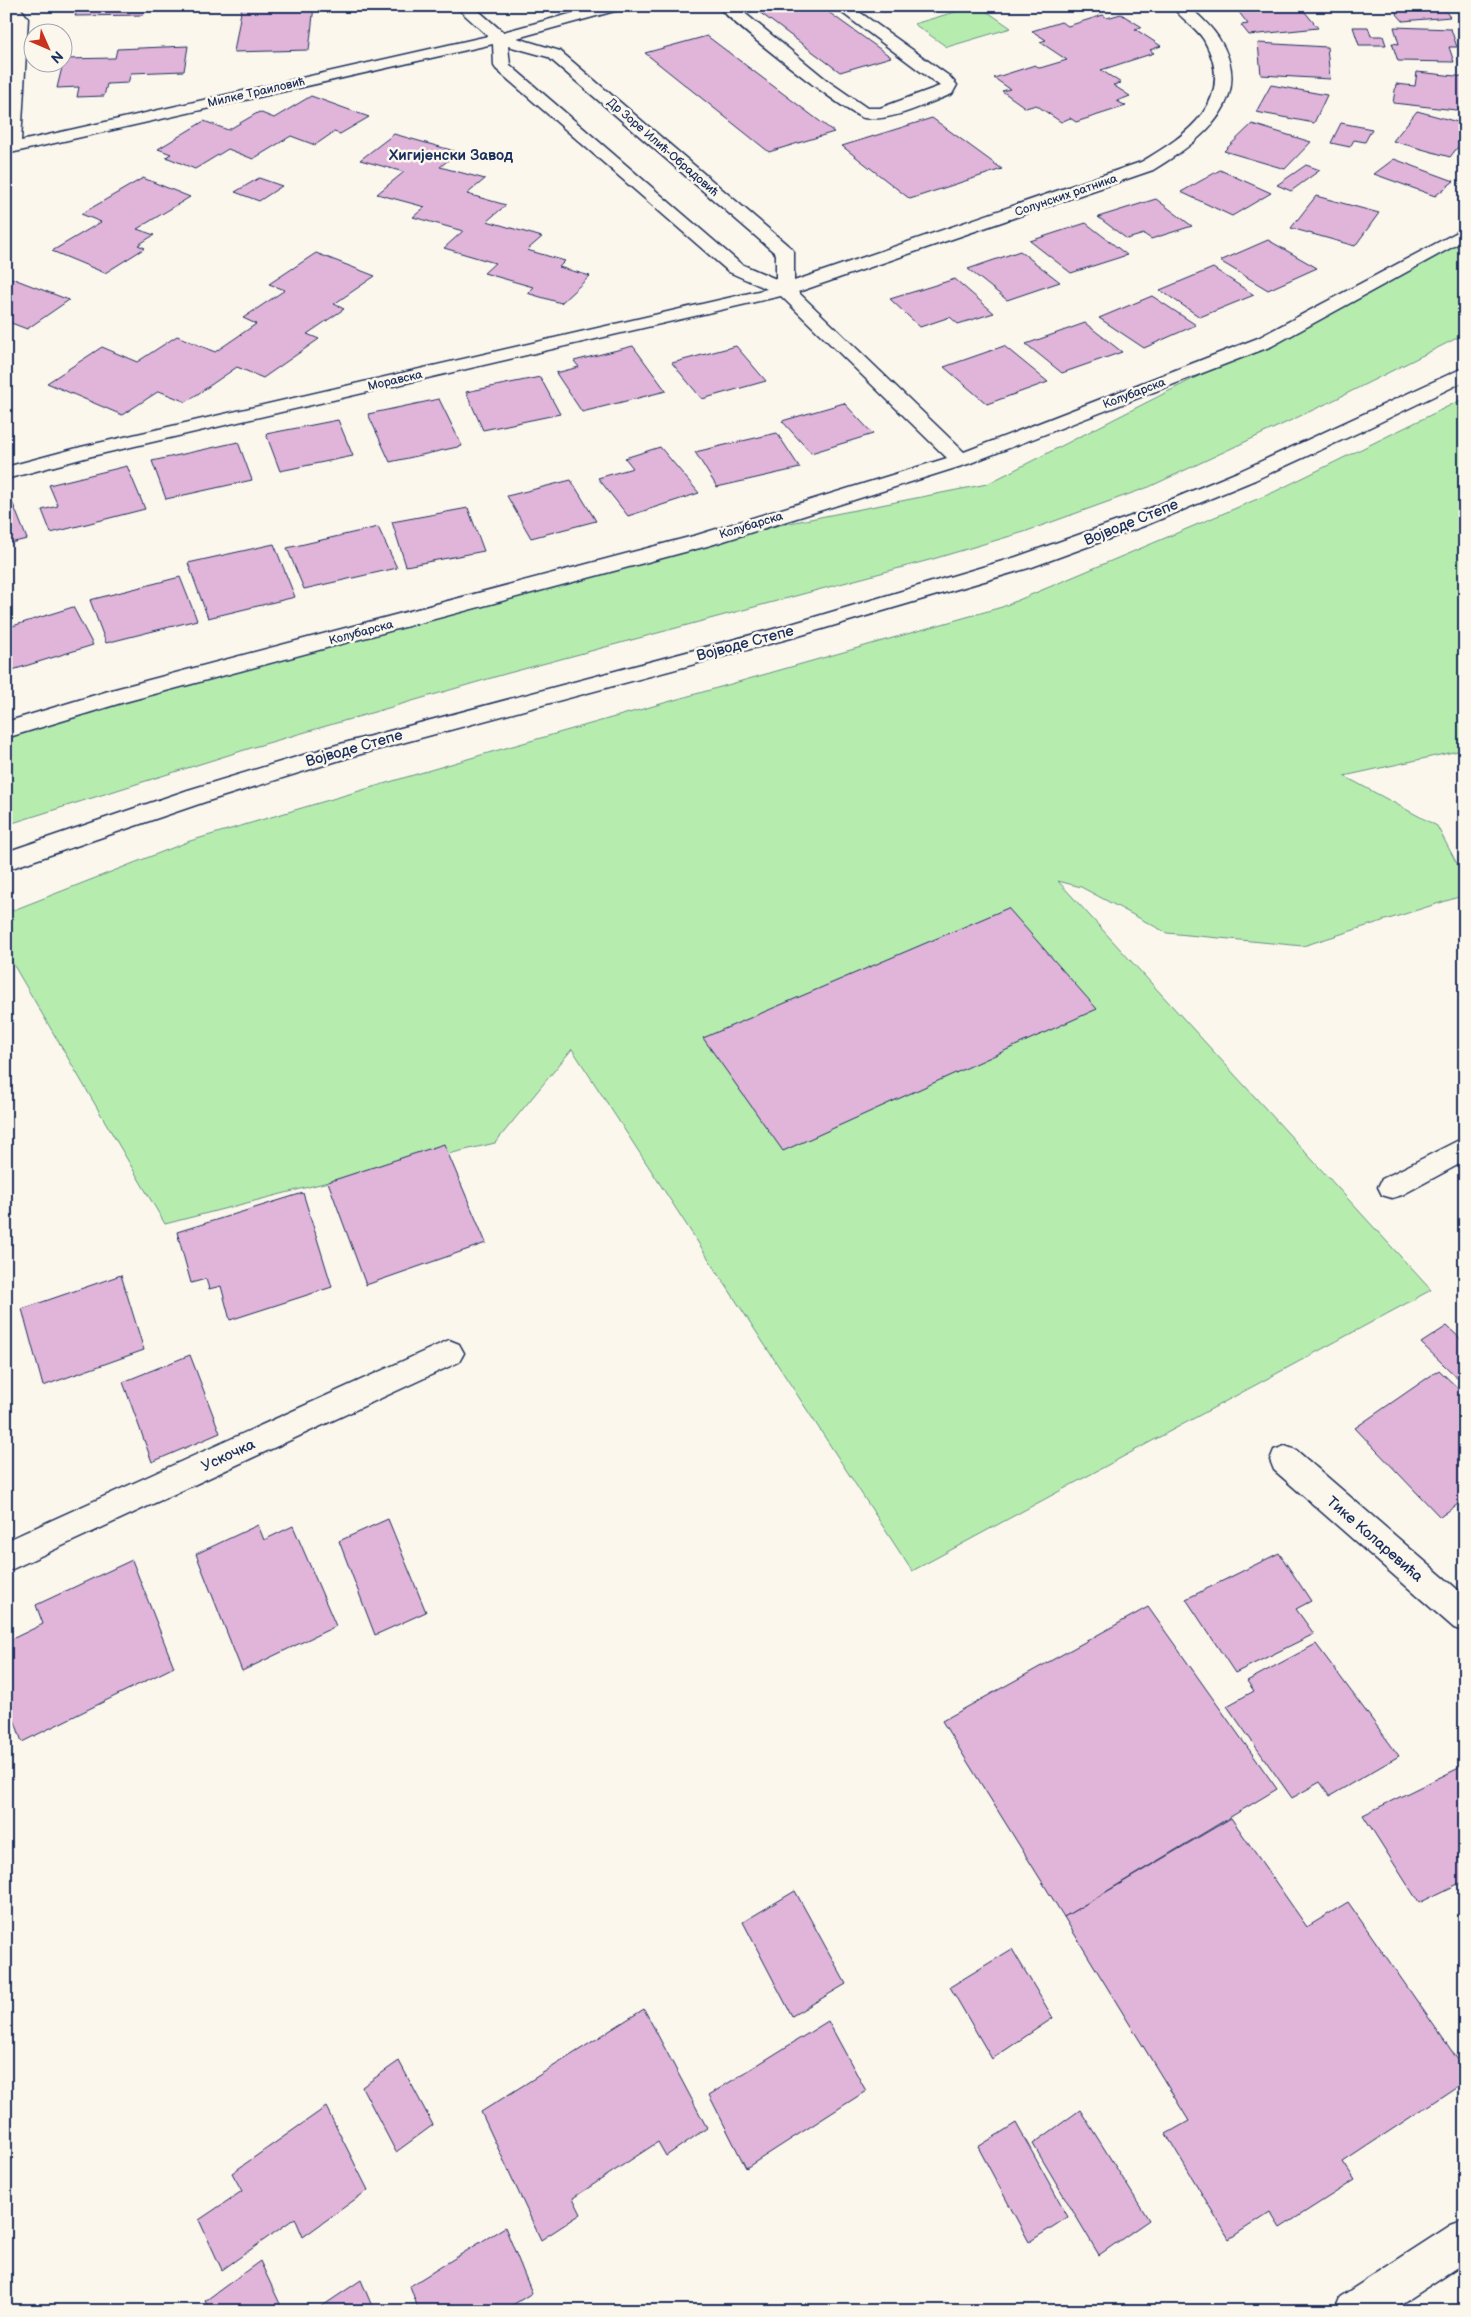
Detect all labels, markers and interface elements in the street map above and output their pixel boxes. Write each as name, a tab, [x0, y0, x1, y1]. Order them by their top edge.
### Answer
north arrow	[22, 22, 72, 72]
text: N	[47, 47, 67, 67]
street label: Милке Траиловић	[206, 74, 306, 111]
street label: Др Зоре Илић-Обрадовић	[604, 95, 722, 200]
district label: Хигијенски Завод	[388, 146, 513, 165]
street label: Солунских ратника	[1013, 171, 1119, 220]
street label: Моравска	[366, 367, 424, 394]
street label: Колубарска	[1101, 375, 1168, 412]
street label: Војводе Степе	[1081, 495, 1181, 550]
street label: Колубарска	[717, 509, 785, 542]
street label: Колубарска	[327, 617, 395, 648]
street label: Војводе Степе	[694, 621, 796, 666]
street label: Војводе Степе	[303, 726, 405, 771]
street label: Ускочка	[198, 1435, 258, 1476]
street label: Тике Коларевића	[1323, 1492, 1427, 1587]

